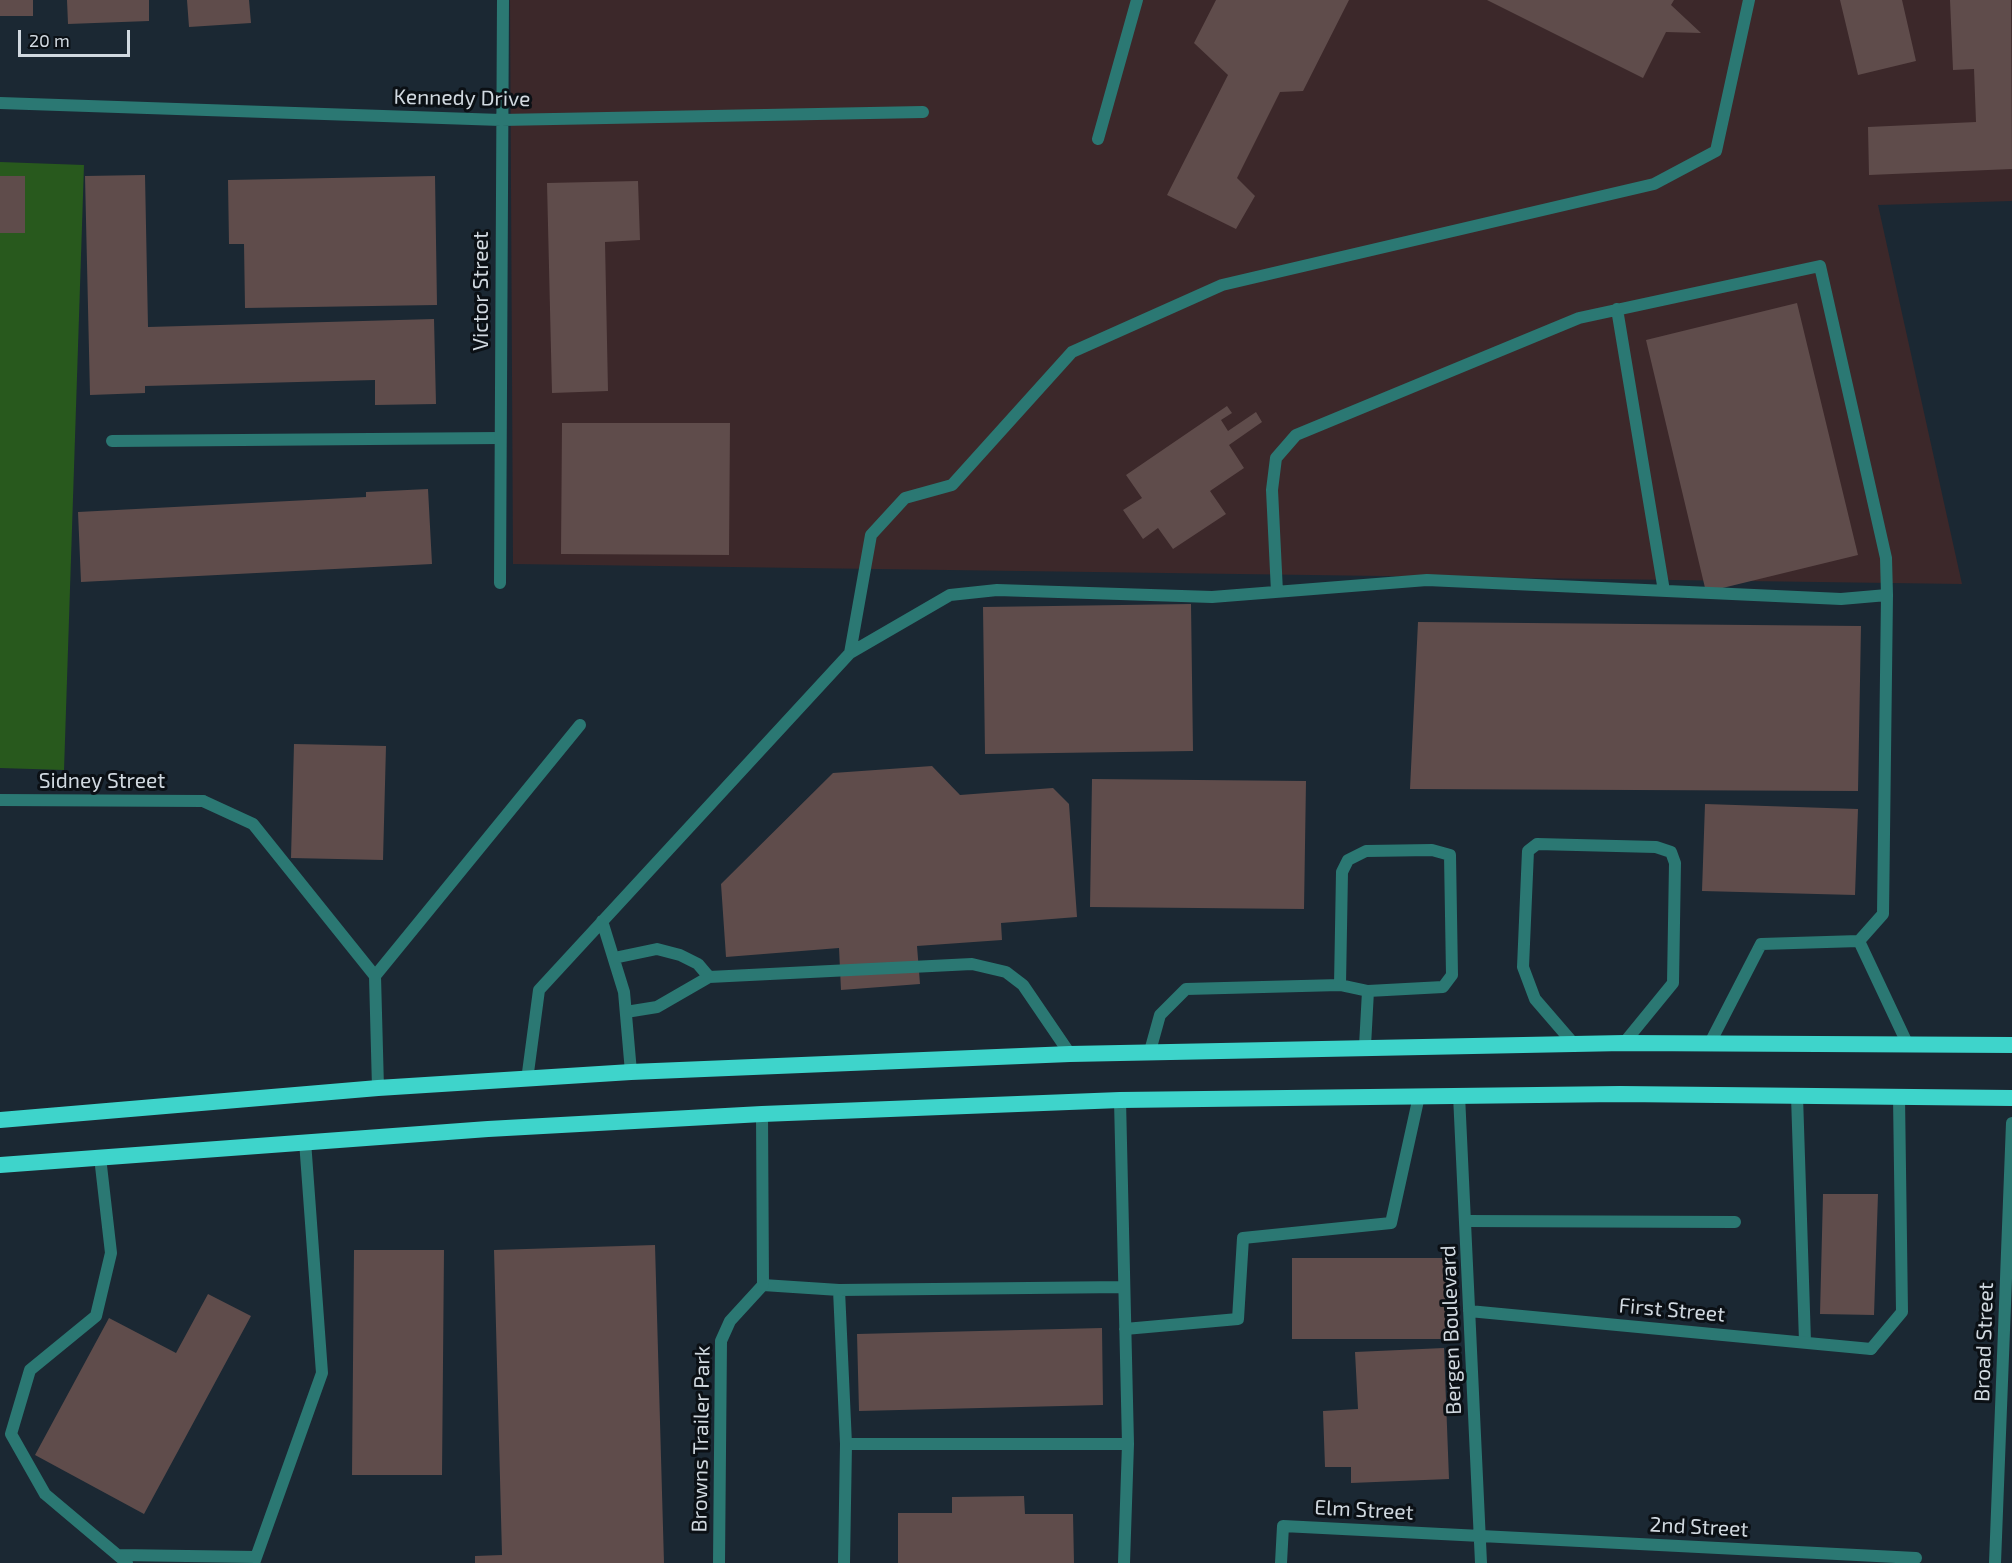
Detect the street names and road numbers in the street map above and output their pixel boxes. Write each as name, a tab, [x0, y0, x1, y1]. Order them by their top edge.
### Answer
street label: Kennedy Drive	[393, 84, 531, 112]
street label: Victor Street	[468, 231, 494, 351]
street label: Sidney Street	[39, 768, 165, 794]
street label: Bergen Boulevard	[1435, 1245, 1467, 1415]
street label: Broad Street	[1969, 1282, 1999, 1402]
street label: First Street	[1618, 1293, 1726, 1327]
street label: Browns Trailer Park	[687, 1345, 715, 1533]
street label: Elm Street	[1314, 1495, 1414, 1525]
street label: 2nd Street	[1649, 1512, 1749, 1542]

